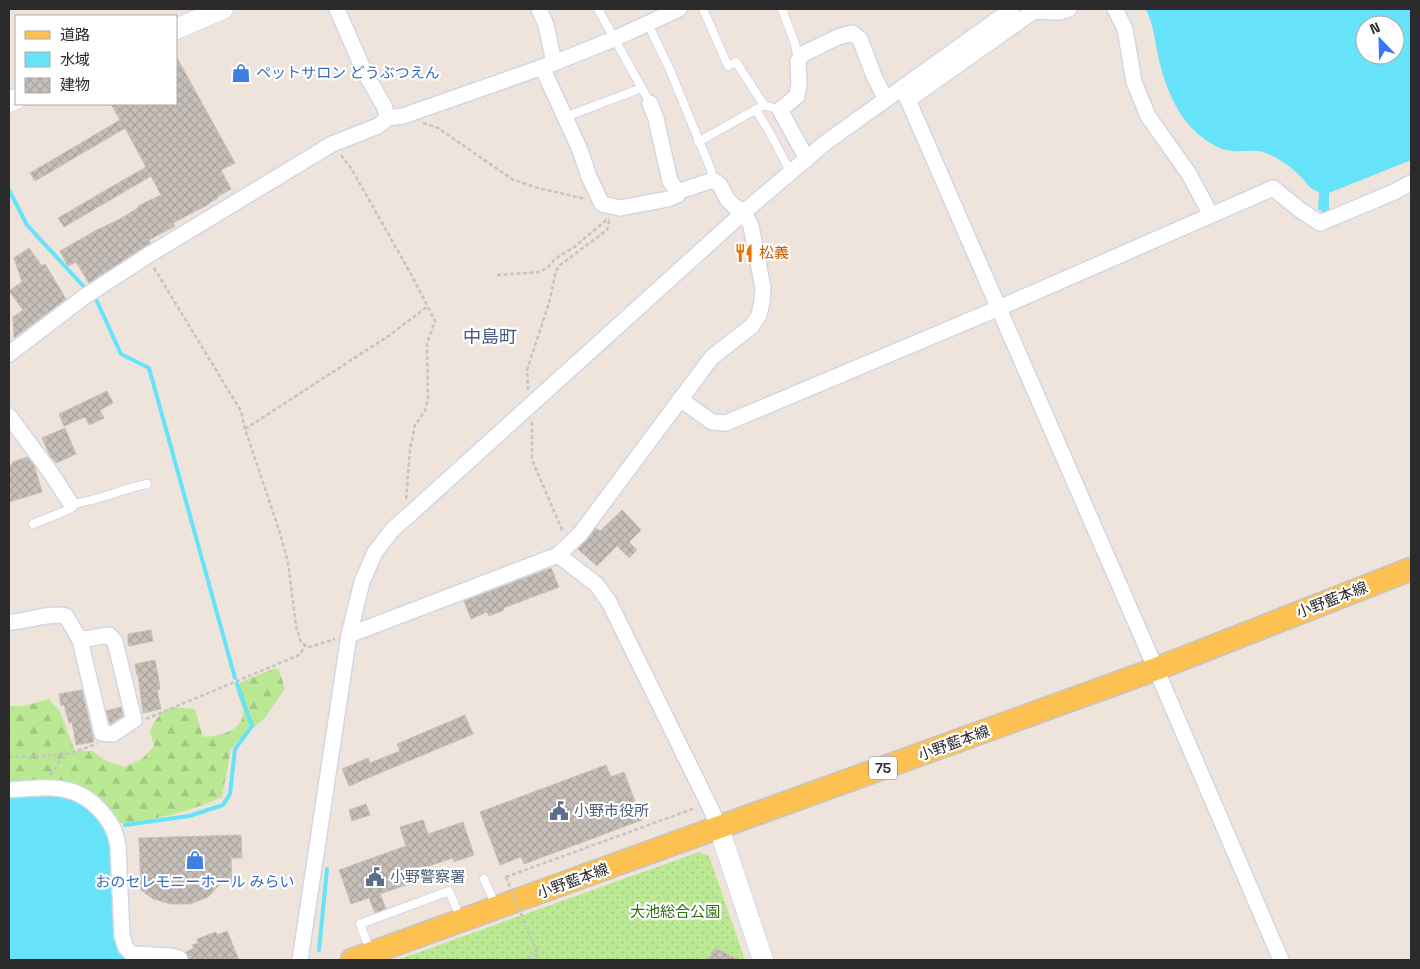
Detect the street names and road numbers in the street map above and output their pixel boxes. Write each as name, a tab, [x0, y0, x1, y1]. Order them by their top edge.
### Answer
street label: 小野藍本線	[1293, 577, 1370, 622]
street label: 小野藍本線	[915, 721, 992, 764]
road number: 75	[869, 756, 897, 780]
street label: 小野藍本線	[534, 859, 611, 902]

